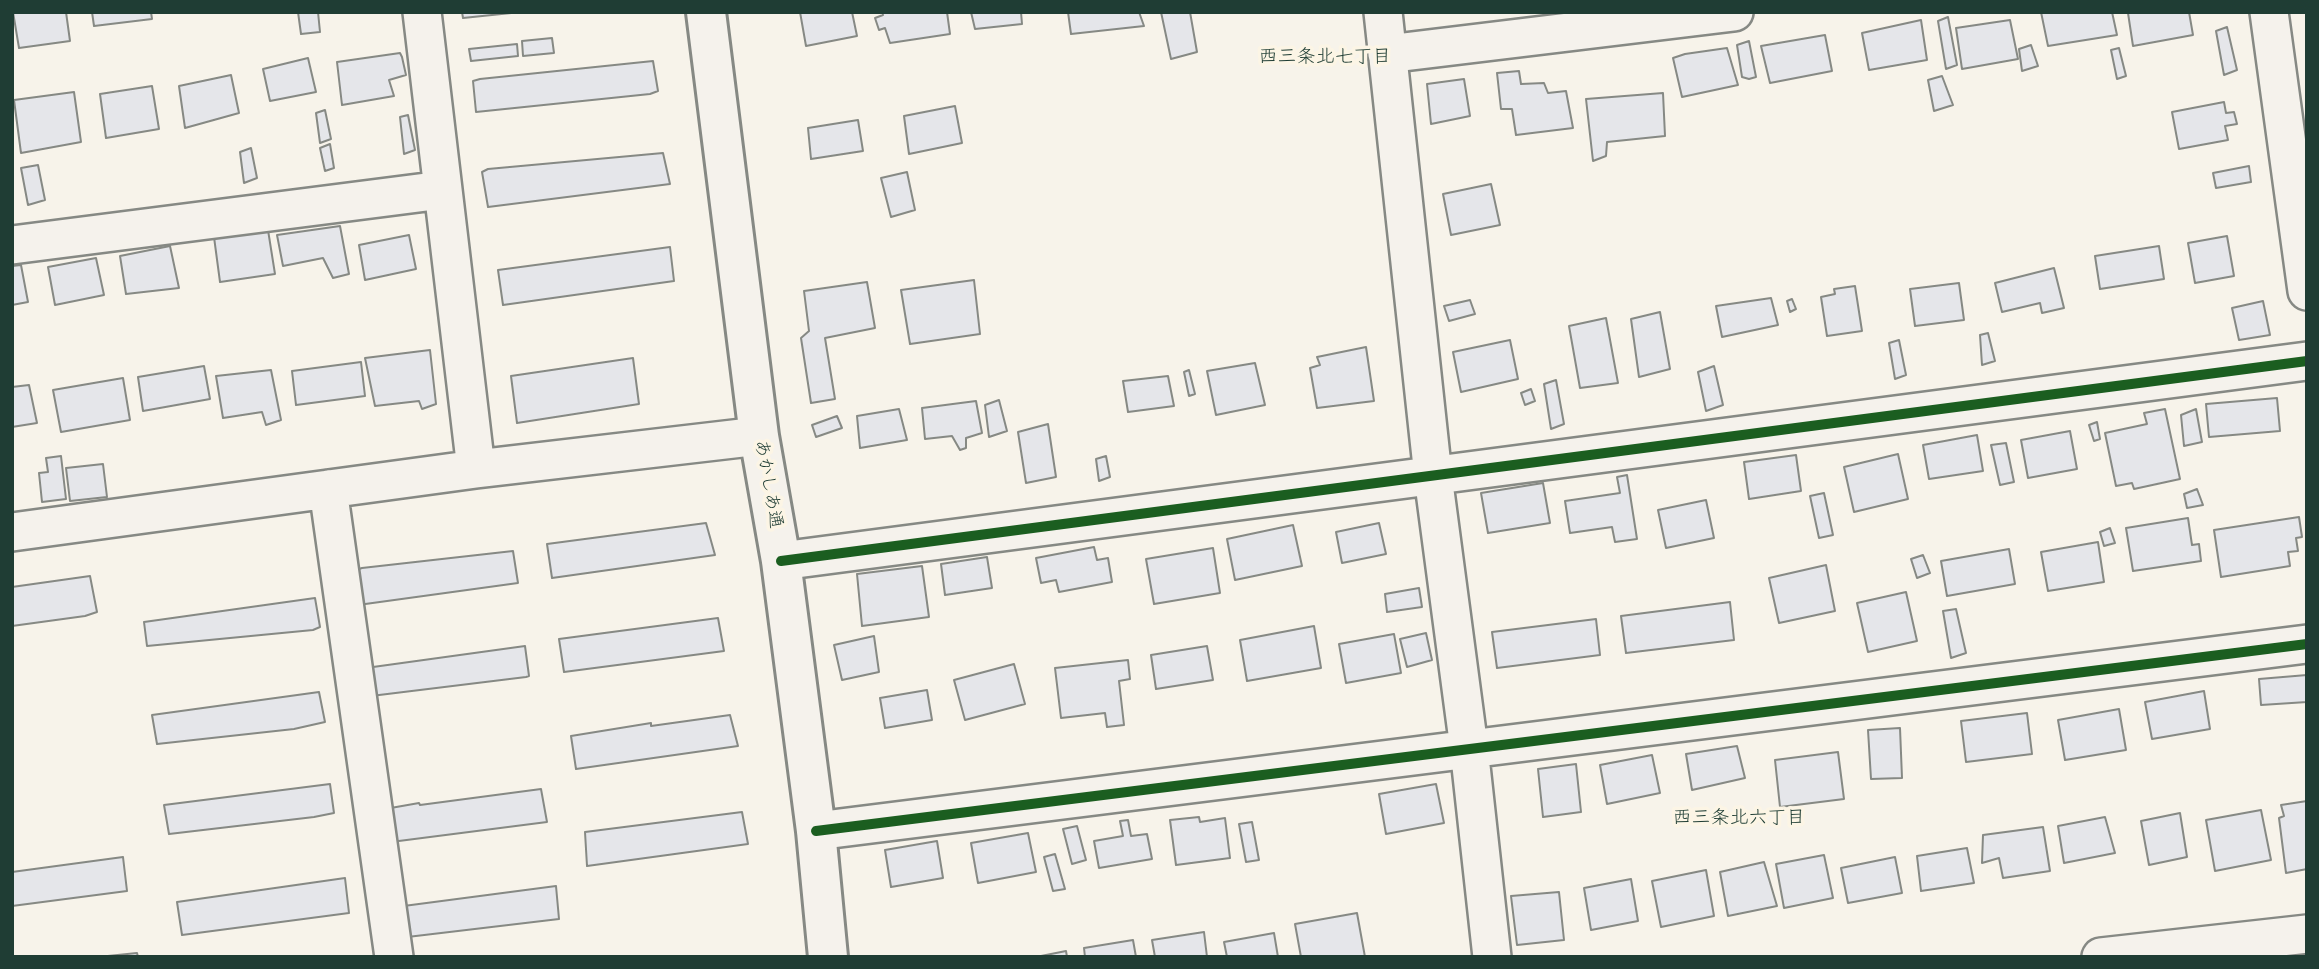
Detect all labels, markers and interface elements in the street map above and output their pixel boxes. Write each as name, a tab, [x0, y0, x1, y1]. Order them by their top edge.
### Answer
district label: 西三条北七丁目	[1259, 46, 1391, 68]
street label: あかしあ通	[750, 438, 786, 530]
district label: 西三条北六丁目	[1673, 807, 1805, 829]

